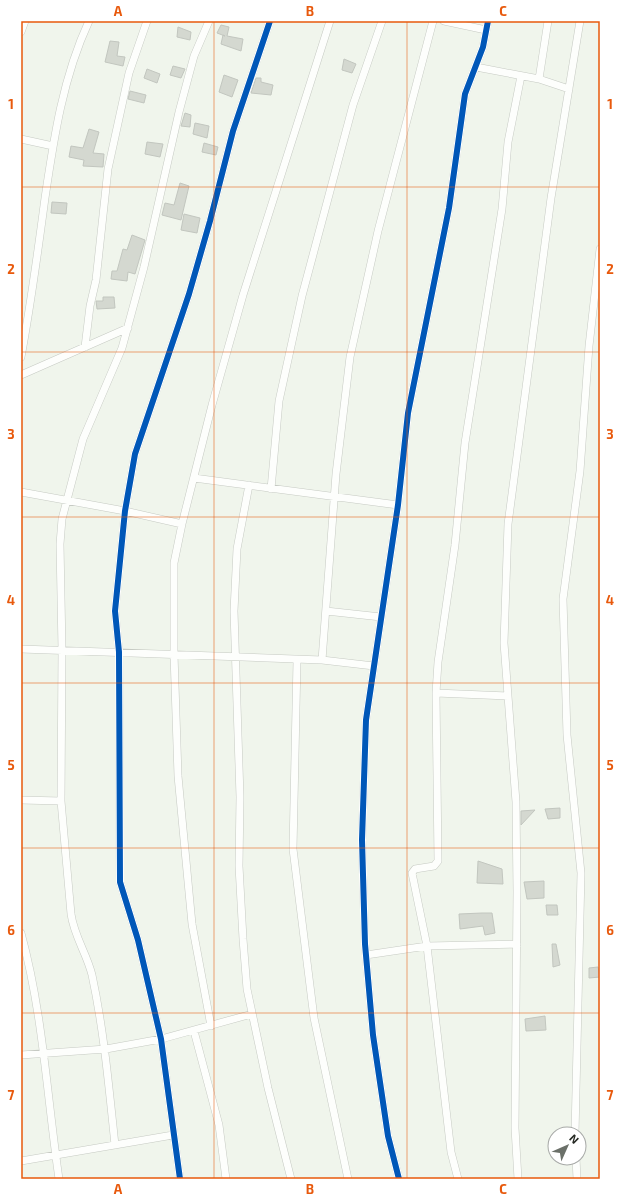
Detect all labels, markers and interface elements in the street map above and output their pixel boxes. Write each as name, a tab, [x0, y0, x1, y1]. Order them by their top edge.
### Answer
text: A	[114, 3, 123, 19]
text: B	[306, 3, 314, 19]
text: C	[499, 3, 507, 19]
text: 1	[8, 96, 14, 112]
text: 1	[607, 96, 613, 112]
text: 2	[7, 261, 15, 277]
text: 2	[606, 261, 614, 277]
text: 3	[7, 426, 15, 442]
text: 3	[606, 426, 614, 442]
text: 4	[7, 592, 15, 608]
text: 4	[606, 592, 614, 608]
text: 5	[7, 757, 15, 773]
text: 5	[606, 757, 614, 773]
text: 6	[7, 922, 15, 938]
text: 6	[606, 922, 614, 938]
text: 7	[8, 1087, 15, 1103]
text: 7	[607, 1087, 614, 1103]
north arrow	[547, 1126, 587, 1166]
text: N	[567, 1131, 582, 1146]
text: A	[114, 1181, 123, 1197]
text: B	[306, 1181, 314, 1197]
text: C	[499, 1181, 507, 1197]

